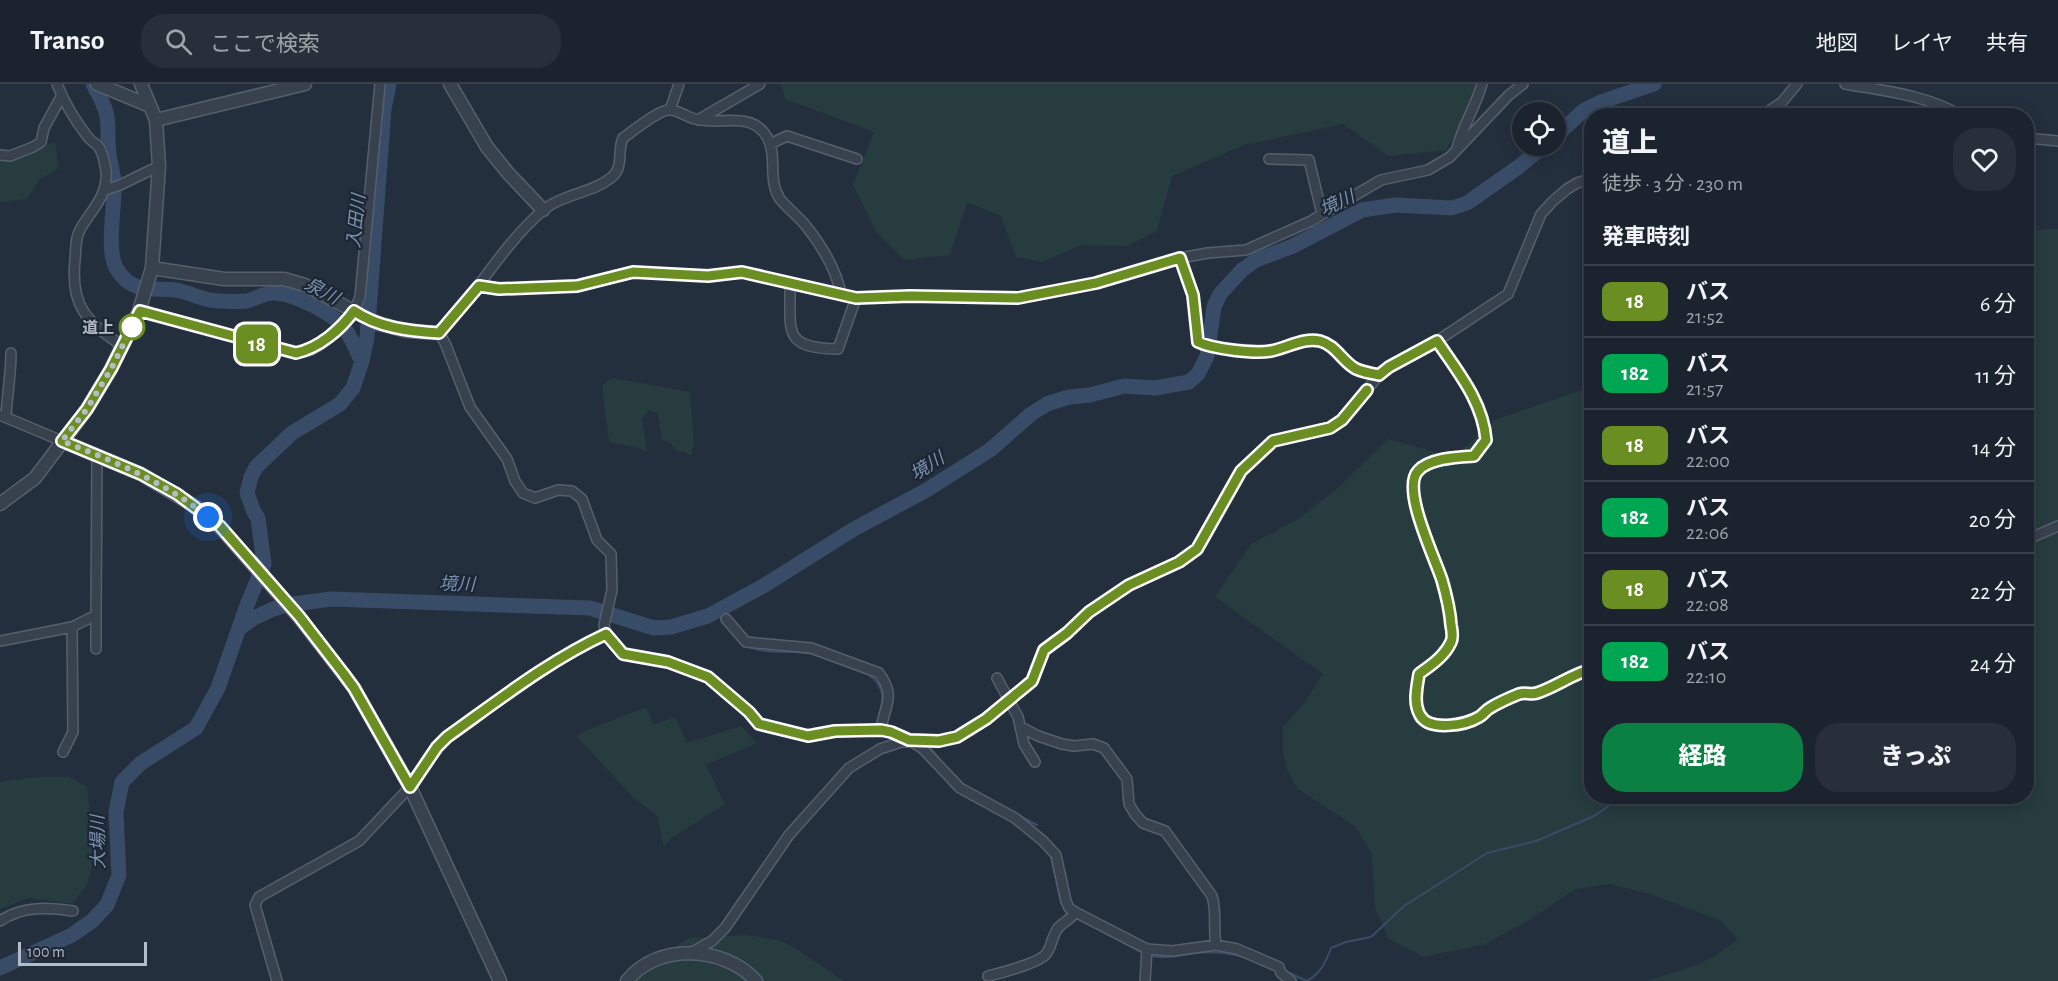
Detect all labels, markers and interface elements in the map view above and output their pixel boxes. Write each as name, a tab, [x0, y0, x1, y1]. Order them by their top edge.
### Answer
search box	[141, 14, 561, 68]
icon: search	[162, 25, 195, 58]
text: Transo	[30, 27, 105, 55]
text: ここで検索	[210, 33, 320, 55]
text: 地図	[1816, 33, 1858, 54]
text: レイヤ	[1891, 33, 1953, 54]
text: 共有	[1986, 33, 2028, 54]
map controls	[1512, 102, 1566, 156]
button: locate	[1512, 102, 1566, 156]
button: heart	[1953, 128, 2016, 191]
text: 道上	[1602, 130, 1658, 158]
text: 徒歩 · 3 分 · 230 m	[1602, 174, 1743, 194]
water label: 境川	[1316, 185, 1359, 220]
water label: 入田川	[344, 191, 369, 249]
text: 発車時刻	[1602, 226, 1690, 248]
water label: 泉川	[301, 274, 344, 309]
text: バス	[1686, 281, 1730, 303]
text: 18	[1626, 291, 1644, 312]
text: 6 分	[1980, 293, 2016, 315]
text: 21:52	[1686, 307, 1724, 327]
marker: 道上	[119, 314, 145, 340]
place label: 道上	[82, 319, 114, 336]
line badge: 18	[230, 324, 284, 364]
text: 18	[248, 334, 266, 355]
text: バス	[1686, 353, 1730, 375]
text: 182	[1621, 363, 1649, 384]
text: 11 分	[1975, 365, 2016, 387]
text: 21:57	[1686, 379, 1723, 399]
text: バス	[1686, 425, 1730, 447]
text: 18	[1626, 435, 1644, 456]
text: 14 分	[1972, 437, 2016, 459]
water label: 境川	[906, 447, 949, 484]
text: 22:00	[1686, 451, 1730, 471]
text: バス	[1686, 497, 1730, 519]
your location	[193, 502, 223, 532]
text: 182	[1621, 507, 1649, 528]
text: 20 分	[1969, 509, 2016, 531]
text: 22:06	[1686, 523, 1729, 543]
text: バス	[1686, 569, 1730, 591]
water label: 境川	[439, 573, 477, 595]
text: 18	[1626, 579, 1644, 600]
text: 22 分	[1970, 581, 2016, 603]
text: 22:08	[1686, 595, 1729, 615]
text: バス	[1686, 641, 1730, 663]
text: 182	[1621, 651, 1649, 672]
text: 24 分	[1970, 653, 2016, 675]
text: 22:10	[1686, 667, 1726, 687]
button: 経路	[1602, 723, 1803, 792]
button: きっぷ	[1815, 723, 2016, 792]
water label: 大場川	[87, 813, 108, 869]
scale bar	[18, 939, 147, 966]
text: 100 m	[27, 944, 65, 960]

